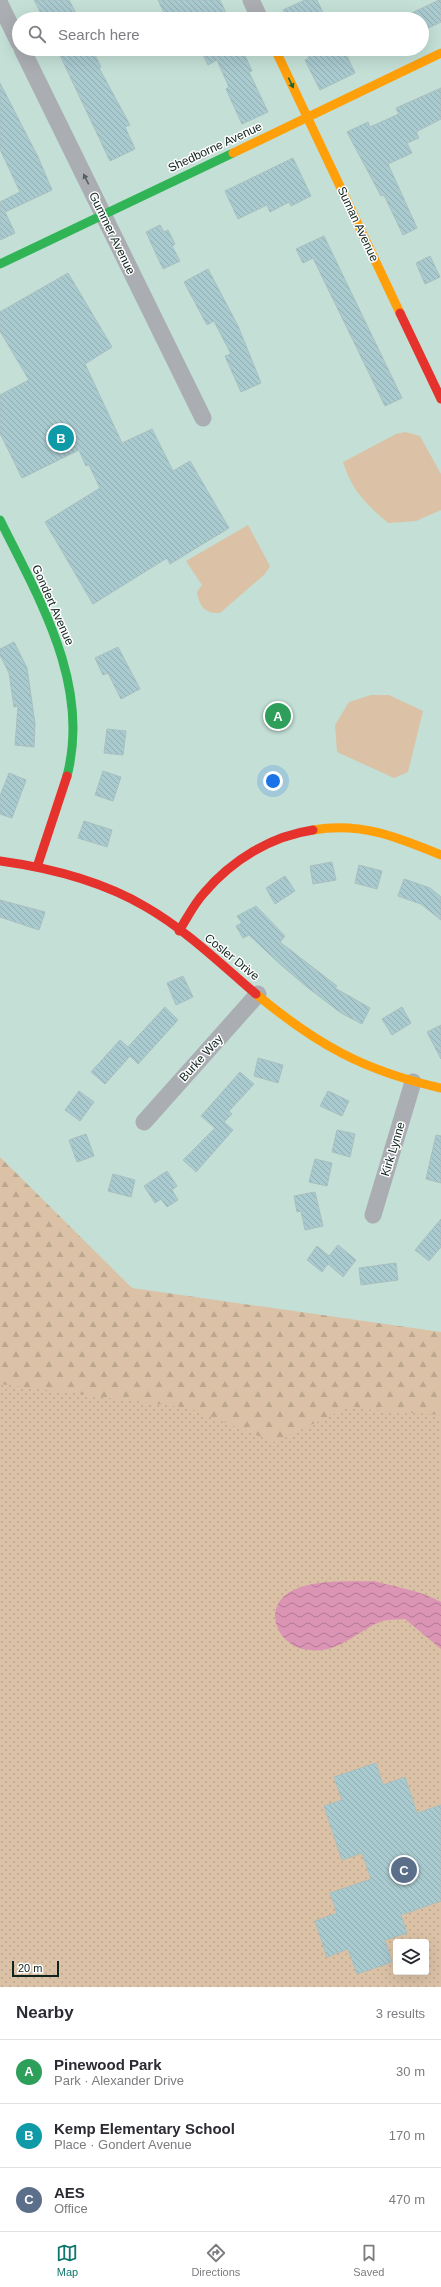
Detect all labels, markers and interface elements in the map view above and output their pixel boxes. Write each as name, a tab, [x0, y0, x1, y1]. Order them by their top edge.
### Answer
search box	[12, 12, 429, 56]
icon: search	[26, 23, 48, 45]
text: Search here	[58, 26, 140, 43]
one-way arrow	[288, 77, 295, 88]
street label: Shedborne Avenue	[166, 119, 264, 175]
one-way arrow	[83, 173, 89, 185]
street label: Suman Avenue	[335, 184, 382, 264]
street label: Gummer Avenue	[86, 190, 138, 277]
pin: B	[48, 423, 74, 453]
street label: Gondert Avenue	[29, 563, 77, 648]
pin: A	[265, 701, 291, 731]
your location	[263, 771, 283, 791]
street label: Cosler Drive	[202, 931, 262, 983]
street label: Burke Way	[176, 1032, 226, 1084]
street label: Kirk Lynne	[378, 1120, 408, 1178]
pin: C	[391, 1855, 417, 1885]
map controls	[393, 1939, 429, 1975]
button: layers	[393, 1939, 429, 1975]
scale bar	[12, 1959, 59, 1978]
text: 20 m	[18, 1962, 42, 1974]
text: Nearby	[16, 2003, 74, 2022]
text: 3 results	[376, 2006, 425, 2021]
text: Pinewood Park	[54, 2056, 162, 2073]
text: A	[24, 2064, 34, 2079]
text: 30 m	[396, 2064, 425, 2079]
text: Park · Alexander Drive	[54, 2073, 184, 2088]
text: Kemp Elementary School	[54, 2120, 235, 2137]
text: B	[24, 2128, 34, 2143]
text: 170 m	[389, 2128, 425, 2143]
text: Place · Gondert Avenue	[54, 2137, 192, 2152]
text: AES	[54, 2184, 85, 2201]
text: C	[24, 2192, 34, 2207]
text: 470 m	[389, 2192, 425, 2207]
text: Office	[54, 2201, 88, 2216]
tab: Map	[56, 2242, 78, 2278]
tab: Directions	[191, 2242, 240, 2278]
tab: Saved	[353, 2242, 384, 2278]

